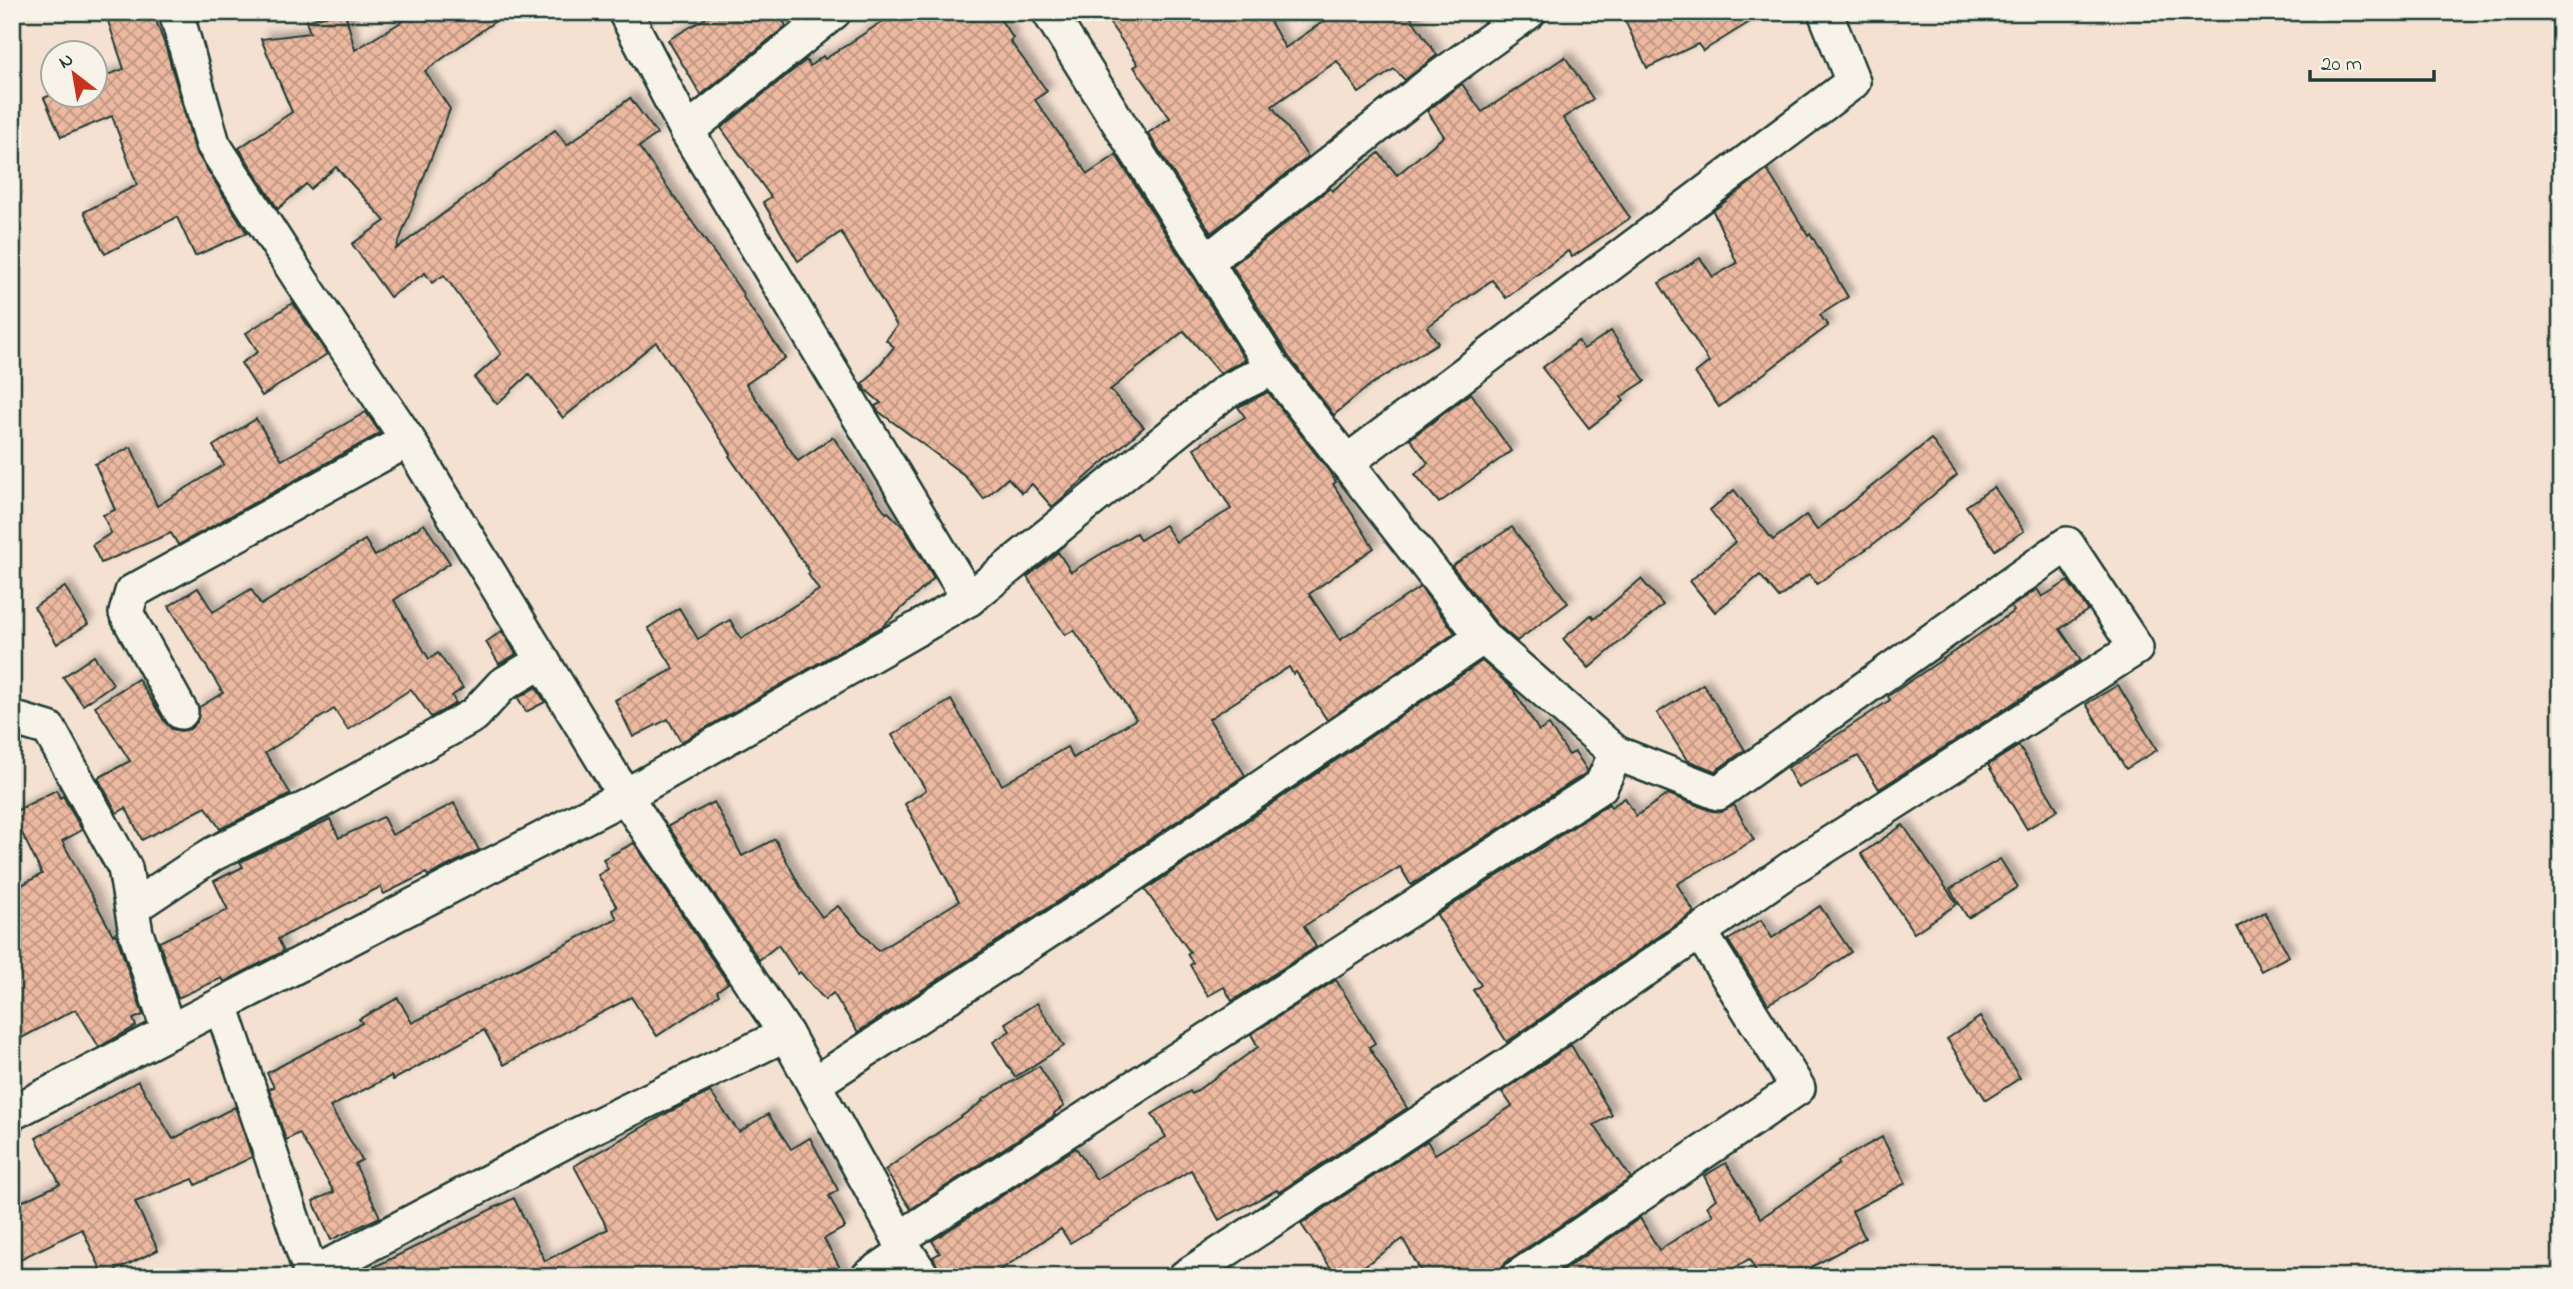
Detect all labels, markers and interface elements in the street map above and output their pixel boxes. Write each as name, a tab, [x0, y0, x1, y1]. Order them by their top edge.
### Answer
north arrow	[38, 38, 108, 108]
scale bar	[2310, 38, 2435, 82]
text: N	[54, 47, 79, 76]
text: 20 m	[2321, 50, 2362, 80]

